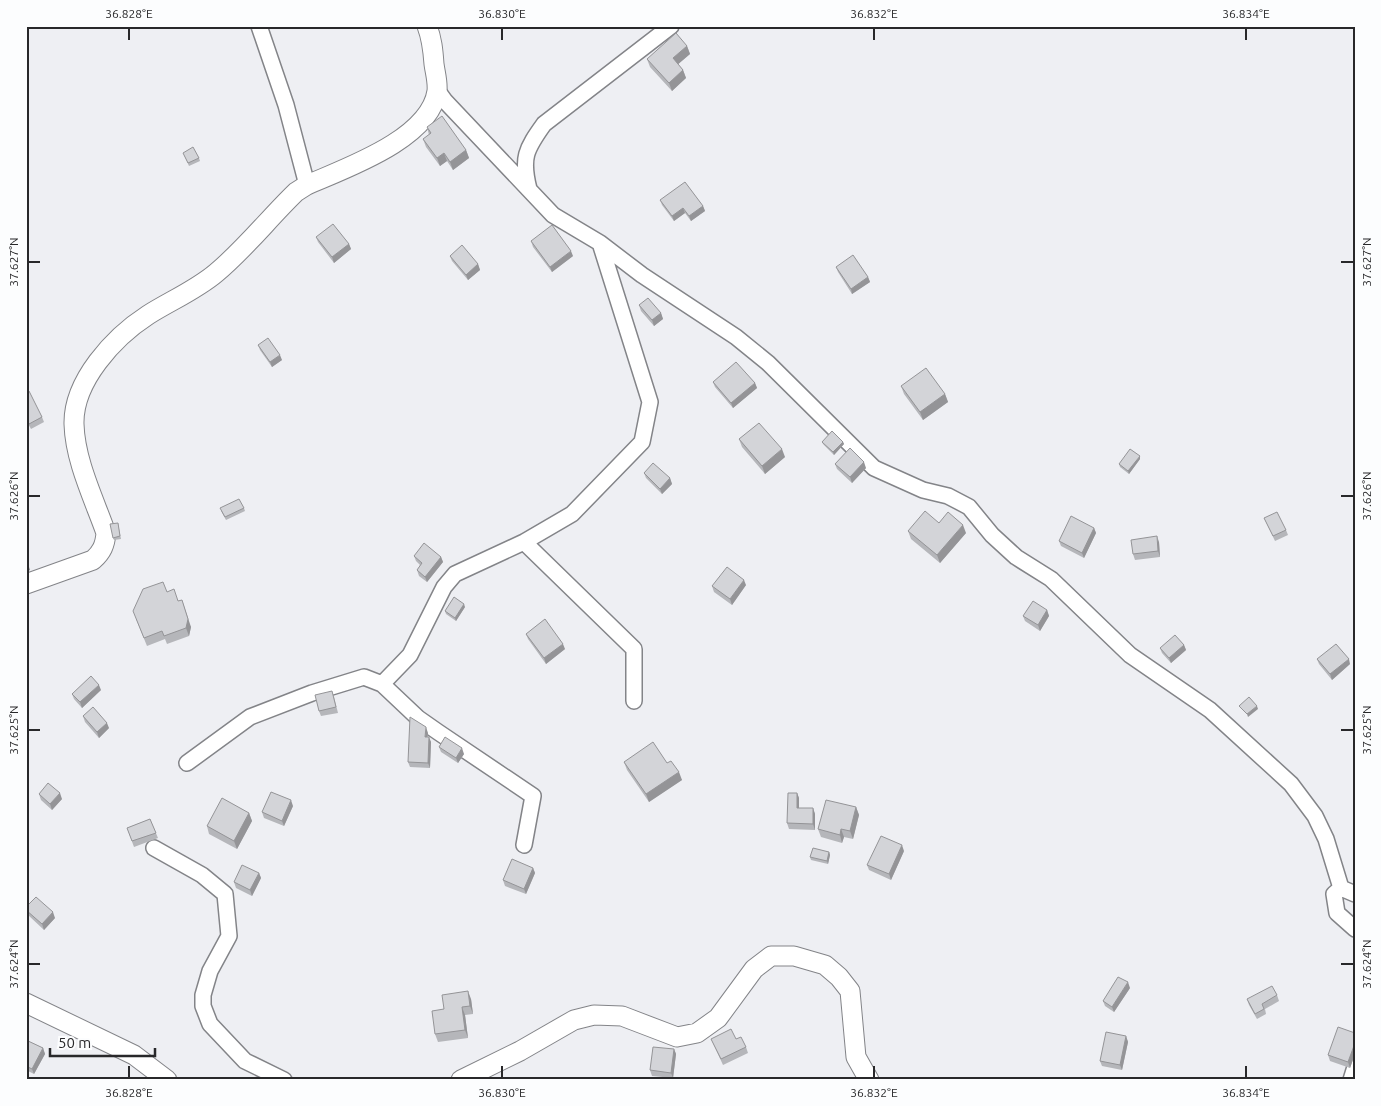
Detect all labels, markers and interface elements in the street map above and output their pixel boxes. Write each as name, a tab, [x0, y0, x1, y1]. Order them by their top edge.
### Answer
text: 36.828°E	[105, 7, 153, 20]
text: 36.830°E	[478, 7, 526, 20]
text: 36.832°E	[850, 7, 898, 20]
text: 36.834°E	[1222, 7, 1270, 20]
text: 37.627°N	[7, 237, 20, 287]
text: 37.627°N	[1360, 237, 1373, 287]
text: 37.626°N	[7, 471, 20, 521]
text: 37.626°N	[1360, 471, 1373, 521]
text: 37.625°N	[7, 705, 20, 755]
text: 37.625°N	[1360, 705, 1373, 755]
text: 37.624°N	[7, 939, 20, 989]
text: 37.624°N	[1360, 939, 1373, 989]
scale bar	[50, 1026, 155, 1058]
text: 50 m	[58, 1034, 91, 1051]
text: 36.828°E	[105, 1086, 153, 1099]
text: 36.830°E	[478, 1086, 526, 1099]
text: 36.832°E	[850, 1086, 898, 1099]
text: 36.834°E	[1222, 1086, 1270, 1099]

